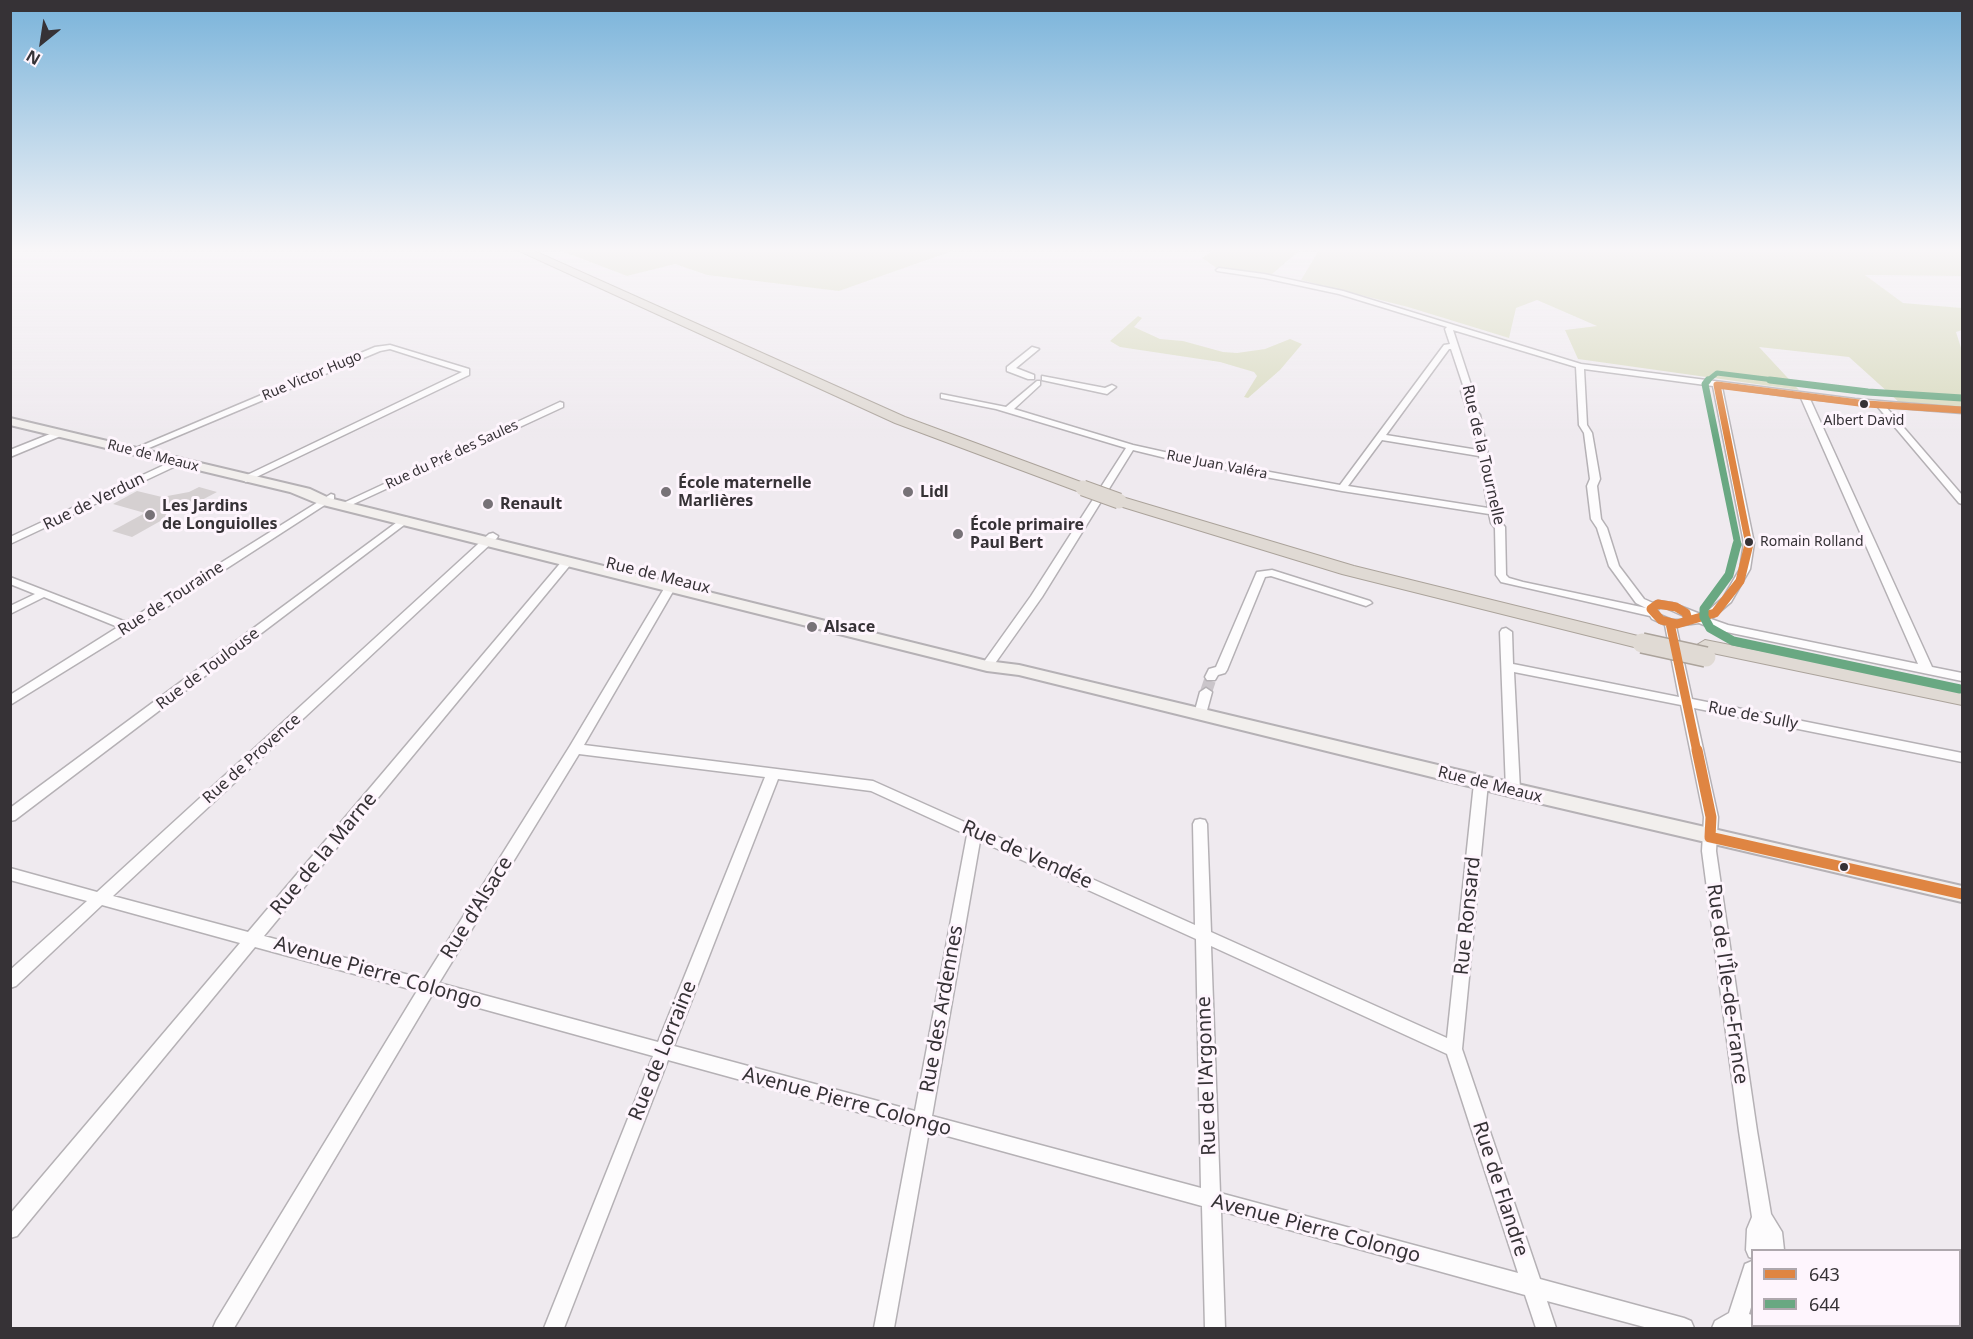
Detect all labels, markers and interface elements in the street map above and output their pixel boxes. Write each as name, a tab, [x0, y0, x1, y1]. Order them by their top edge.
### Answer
north arrow	[12, 12, 72, 72]
text: N	[22, 45, 44, 70]
street label: Rue Victor Hugo	[260, 347, 364, 405]
street label: Rue de la Tournelle	[1458, 383, 1508, 527]
marker: Albert David	[1858, 398, 1870, 410]
place label: Albert David	[1824, 413, 1904, 429]
street label: Rue du Pré des Saules	[383, 417, 521, 493]
street label: Rue de Meaux	[106, 437, 200, 475]
street label: Rue Juan Valéra	[1165, 447, 1269, 483]
street label: Rue de Verdun	[40, 469, 148, 535]
place label: École maternelle Marlières	[678, 473, 812, 511]
place label: Lidl	[920, 482, 949, 502]
marker: École maternelle Marlières	[659, 485, 673, 499]
marker: Lidl	[901, 485, 915, 499]
place label: Renault	[500, 494, 562, 514]
place label: Les Jardins de Longuiolles	[162, 496, 278, 534]
marker: Renault	[481, 497, 495, 511]
marker: Les Jardins de Longuiolles	[143, 508, 157, 522]
place label: École primaire Paul Bert	[970, 515, 1084, 553]
marker: École primaire Paul Bert	[951, 527, 965, 541]
place label: Romain Rolland	[1760, 534, 1864, 550]
marker: Romain Rolland	[1743, 536, 1755, 548]
street label: Rue de Meaux	[604, 554, 712, 598]
street label: Rue de Touraine	[115, 558, 227, 640]
place label: Alsace	[824, 617, 875, 637]
marker: Alsace	[805, 620, 819, 634]
street label: Rue de Toulouse	[153, 624, 263, 714]
street label: Rue de Sully	[1706, 698, 1800, 734]
street label: Rue de Provence	[199, 710, 305, 808]
street label: Rue de Meaux	[1436, 763, 1544, 807]
street label: Rue de la Marne	[266, 788, 382, 920]
street label: Rue de Vendée	[958, 816, 1096, 894]
street label: Rue d'Alsace	[436, 852, 518, 964]
street label: Rue Ronsard	[1450, 856, 1486, 976]
unlabelled marker	[1838, 861, 1850, 873]
street label: Rue de l'Île-de-France	[1701, 882, 1753, 1086]
street label: Rue des Ardennes	[915, 923, 969, 1095]
street label: Avenue Pierre Colongo	[271, 932, 485, 1014]
street label: Rue de Lorraine	[624, 978, 702, 1124]
street label: Rue de l'Argonne	[1192, 996, 1222, 1156]
street label: Avenue Pierre Colongo	[740, 1063, 954, 1141]
street label: Rue de Flandre	[1467, 1118, 1533, 1260]
street label: Avenue Pierre Colongo	[1209, 1190, 1423, 1268]
legend	[1751, 1249, 1961, 1327]
text: 643	[1809, 1262, 1840, 1286]
text: 644	[1809, 1292, 1840, 1316]

